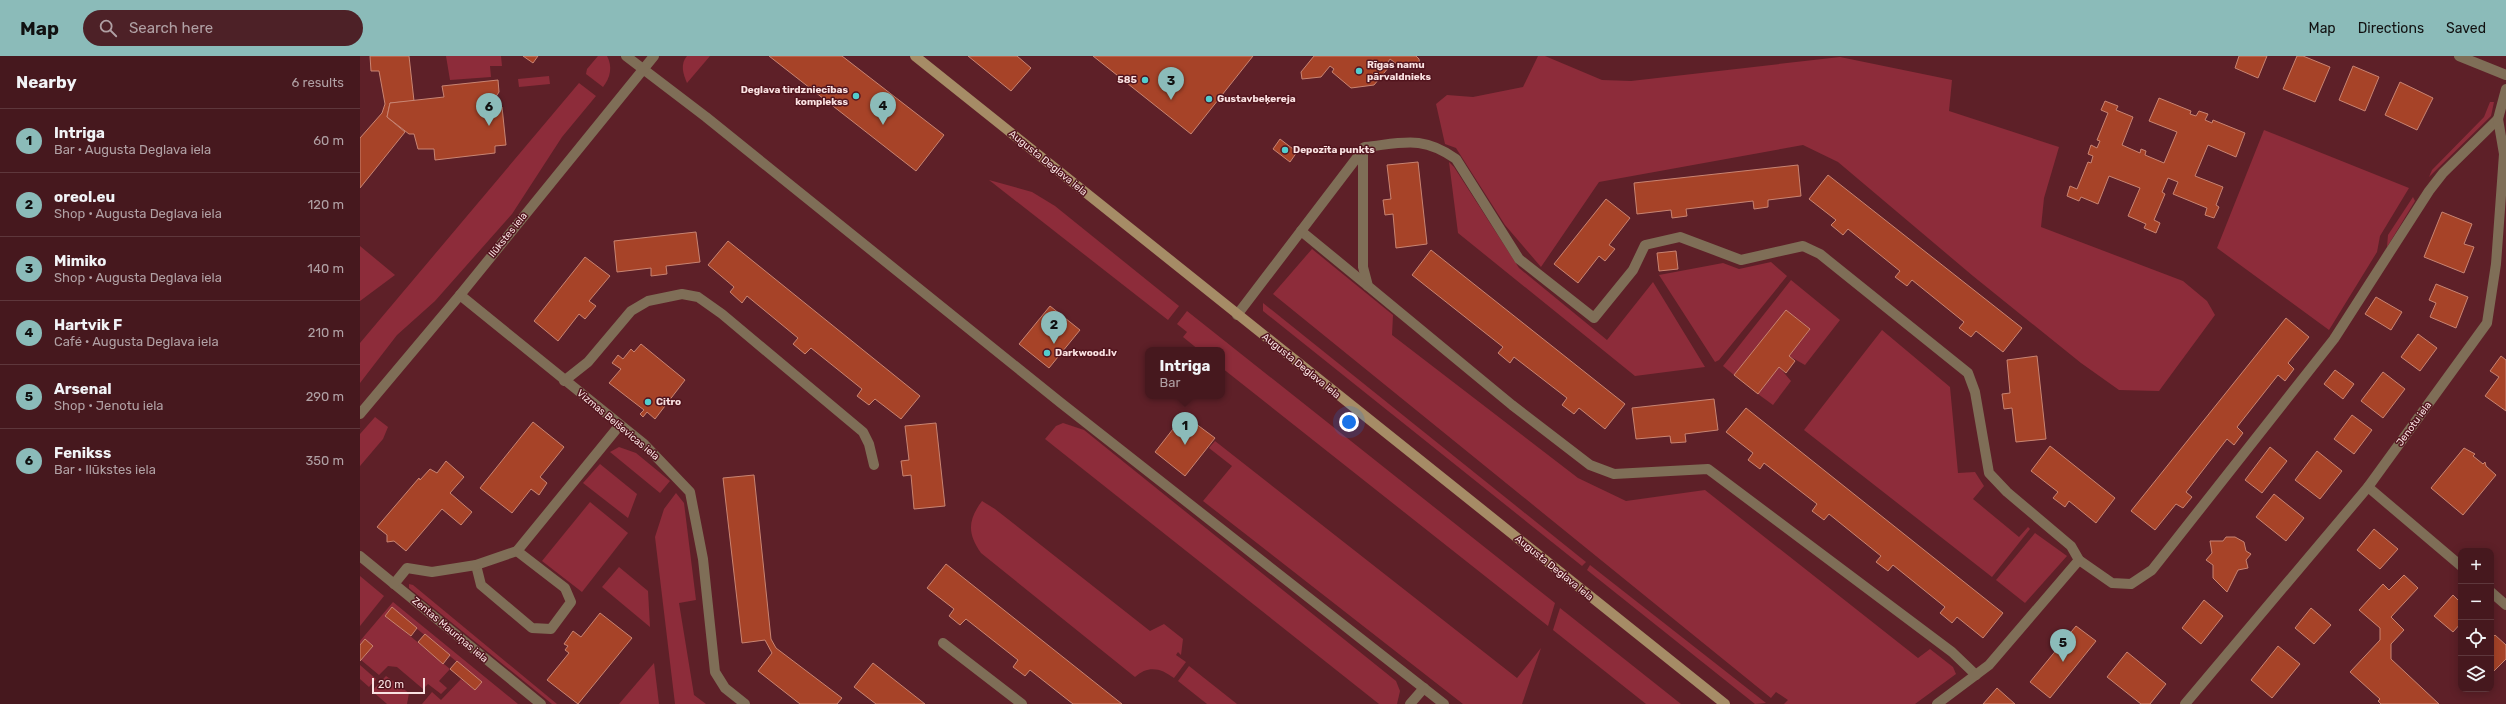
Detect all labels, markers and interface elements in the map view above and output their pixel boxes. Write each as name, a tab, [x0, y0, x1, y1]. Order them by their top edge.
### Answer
search box	[83, 10, 363, 46]
text: Map	[20, 17, 59, 40]
icon: search	[97, 17, 119, 39]
text: Search here	[129, 19, 213, 37]
text: Map	[2309, 20, 2336, 37]
text: Directions	[2358, 20, 2424, 37]
text: Saved	[2446, 20, 2486, 37]
place label: Rīgas namu pārvaldnieks	[1367, 59, 1432, 83]
marker: Rīgas namu pārvaldnieks	[1354, 66, 1364, 76]
pin: 3	[1158, 67, 1184, 100]
text: Nearby	[16, 72, 77, 92]
place label: 585	[1117, 74, 1138, 86]
text: 6 results	[292, 75, 344, 90]
marker: 585	[1140, 75, 1150, 85]
place label: Deglava tirdzniecības komplekss	[741, 84, 848, 108]
marker: Deglava tirdzniecības komplekss	[851, 91, 861, 101]
pin: 4	[870, 92, 896, 125]
pin: 6	[476, 93, 502, 126]
place label: Gustavbeķereja	[1217, 93, 1296, 105]
marker: Gustavbeķereja	[1204, 94, 1214, 104]
text: Intriga	[54, 124, 105, 142]
street label: Augusta Deglava iela	[1006, 128, 1090, 198]
text: 1	[26, 133, 32, 148]
text: 60 m	[313, 133, 344, 148]
text: Bar · Augusta Deglava iela	[54, 142, 211, 157]
place label: Depozīta punkts	[1293, 144, 1375, 156]
marker: Depozīta punkts	[1280, 145, 1290, 155]
text: oreol.eu	[54, 188, 115, 206]
text: 2	[25, 197, 33, 212]
text: 120 m	[308, 197, 344, 212]
text: Shop · Augusta Deglava iela	[54, 206, 222, 221]
street label: Ilūkstes iela	[486, 210, 530, 260]
text: Mimiko	[54, 252, 106, 270]
text: 3	[25, 261, 33, 276]
text: 140 m	[307, 261, 344, 276]
text: Shop · Augusta Deglava iela	[54, 270, 222, 285]
pin: 2	[1041, 311, 1067, 344]
text: Hartvik F	[54, 316, 122, 334]
text: 4	[25, 325, 33, 340]
text: 210 m	[308, 325, 344, 340]
street label: Augusta Deglava iela	[1259, 331, 1343, 401]
text: Café · Augusta Deglava iela	[54, 334, 219, 349]
place label: Darkwood.lv	[1055, 347, 1117, 359]
popup	[1145, 347, 1225, 399]
marker: Darkwood.lv	[1042, 348, 1052, 358]
text: Intriga	[1160, 357, 1210, 375]
text: Bar	[1160, 375, 1180, 390]
text: Arsenal	[54, 380, 112, 398]
street label: Vizmas Belševicas iela	[574, 387, 662, 463]
text: 5	[25, 389, 33, 404]
text: 290 m	[306, 389, 344, 404]
place label: Citro	[656, 396, 681, 408]
marker: Citro	[643, 397, 653, 407]
text: Shop · Jenotu iela	[54, 398, 164, 413]
street label: Jenotu iela	[2394, 399, 2434, 449]
pin: 1	[1172, 412, 1198, 445]
your location	[1339, 412, 1359, 432]
text: Fenikss	[54, 444, 111, 462]
text: 6	[25, 453, 33, 468]
text: 350 m	[305, 453, 344, 468]
text: Bar · Ilūkstes iela	[54, 462, 156, 477]
street label: Augusta Deglava iela	[1512, 533, 1596, 603]
map controls	[2458, 548, 2494, 692]
button: +	[2458, 548, 2494, 584]
button: −	[2458, 584, 2494, 620]
street label: Zentas Mauriņas iela	[410, 595, 490, 665]
button: locate	[2458, 620, 2494, 656]
pin: 5	[2050, 629, 2076, 662]
button: layers	[2458, 656, 2494, 692]
scale bar	[372, 676, 425, 695]
text: 20 m	[378, 678, 404, 691]

